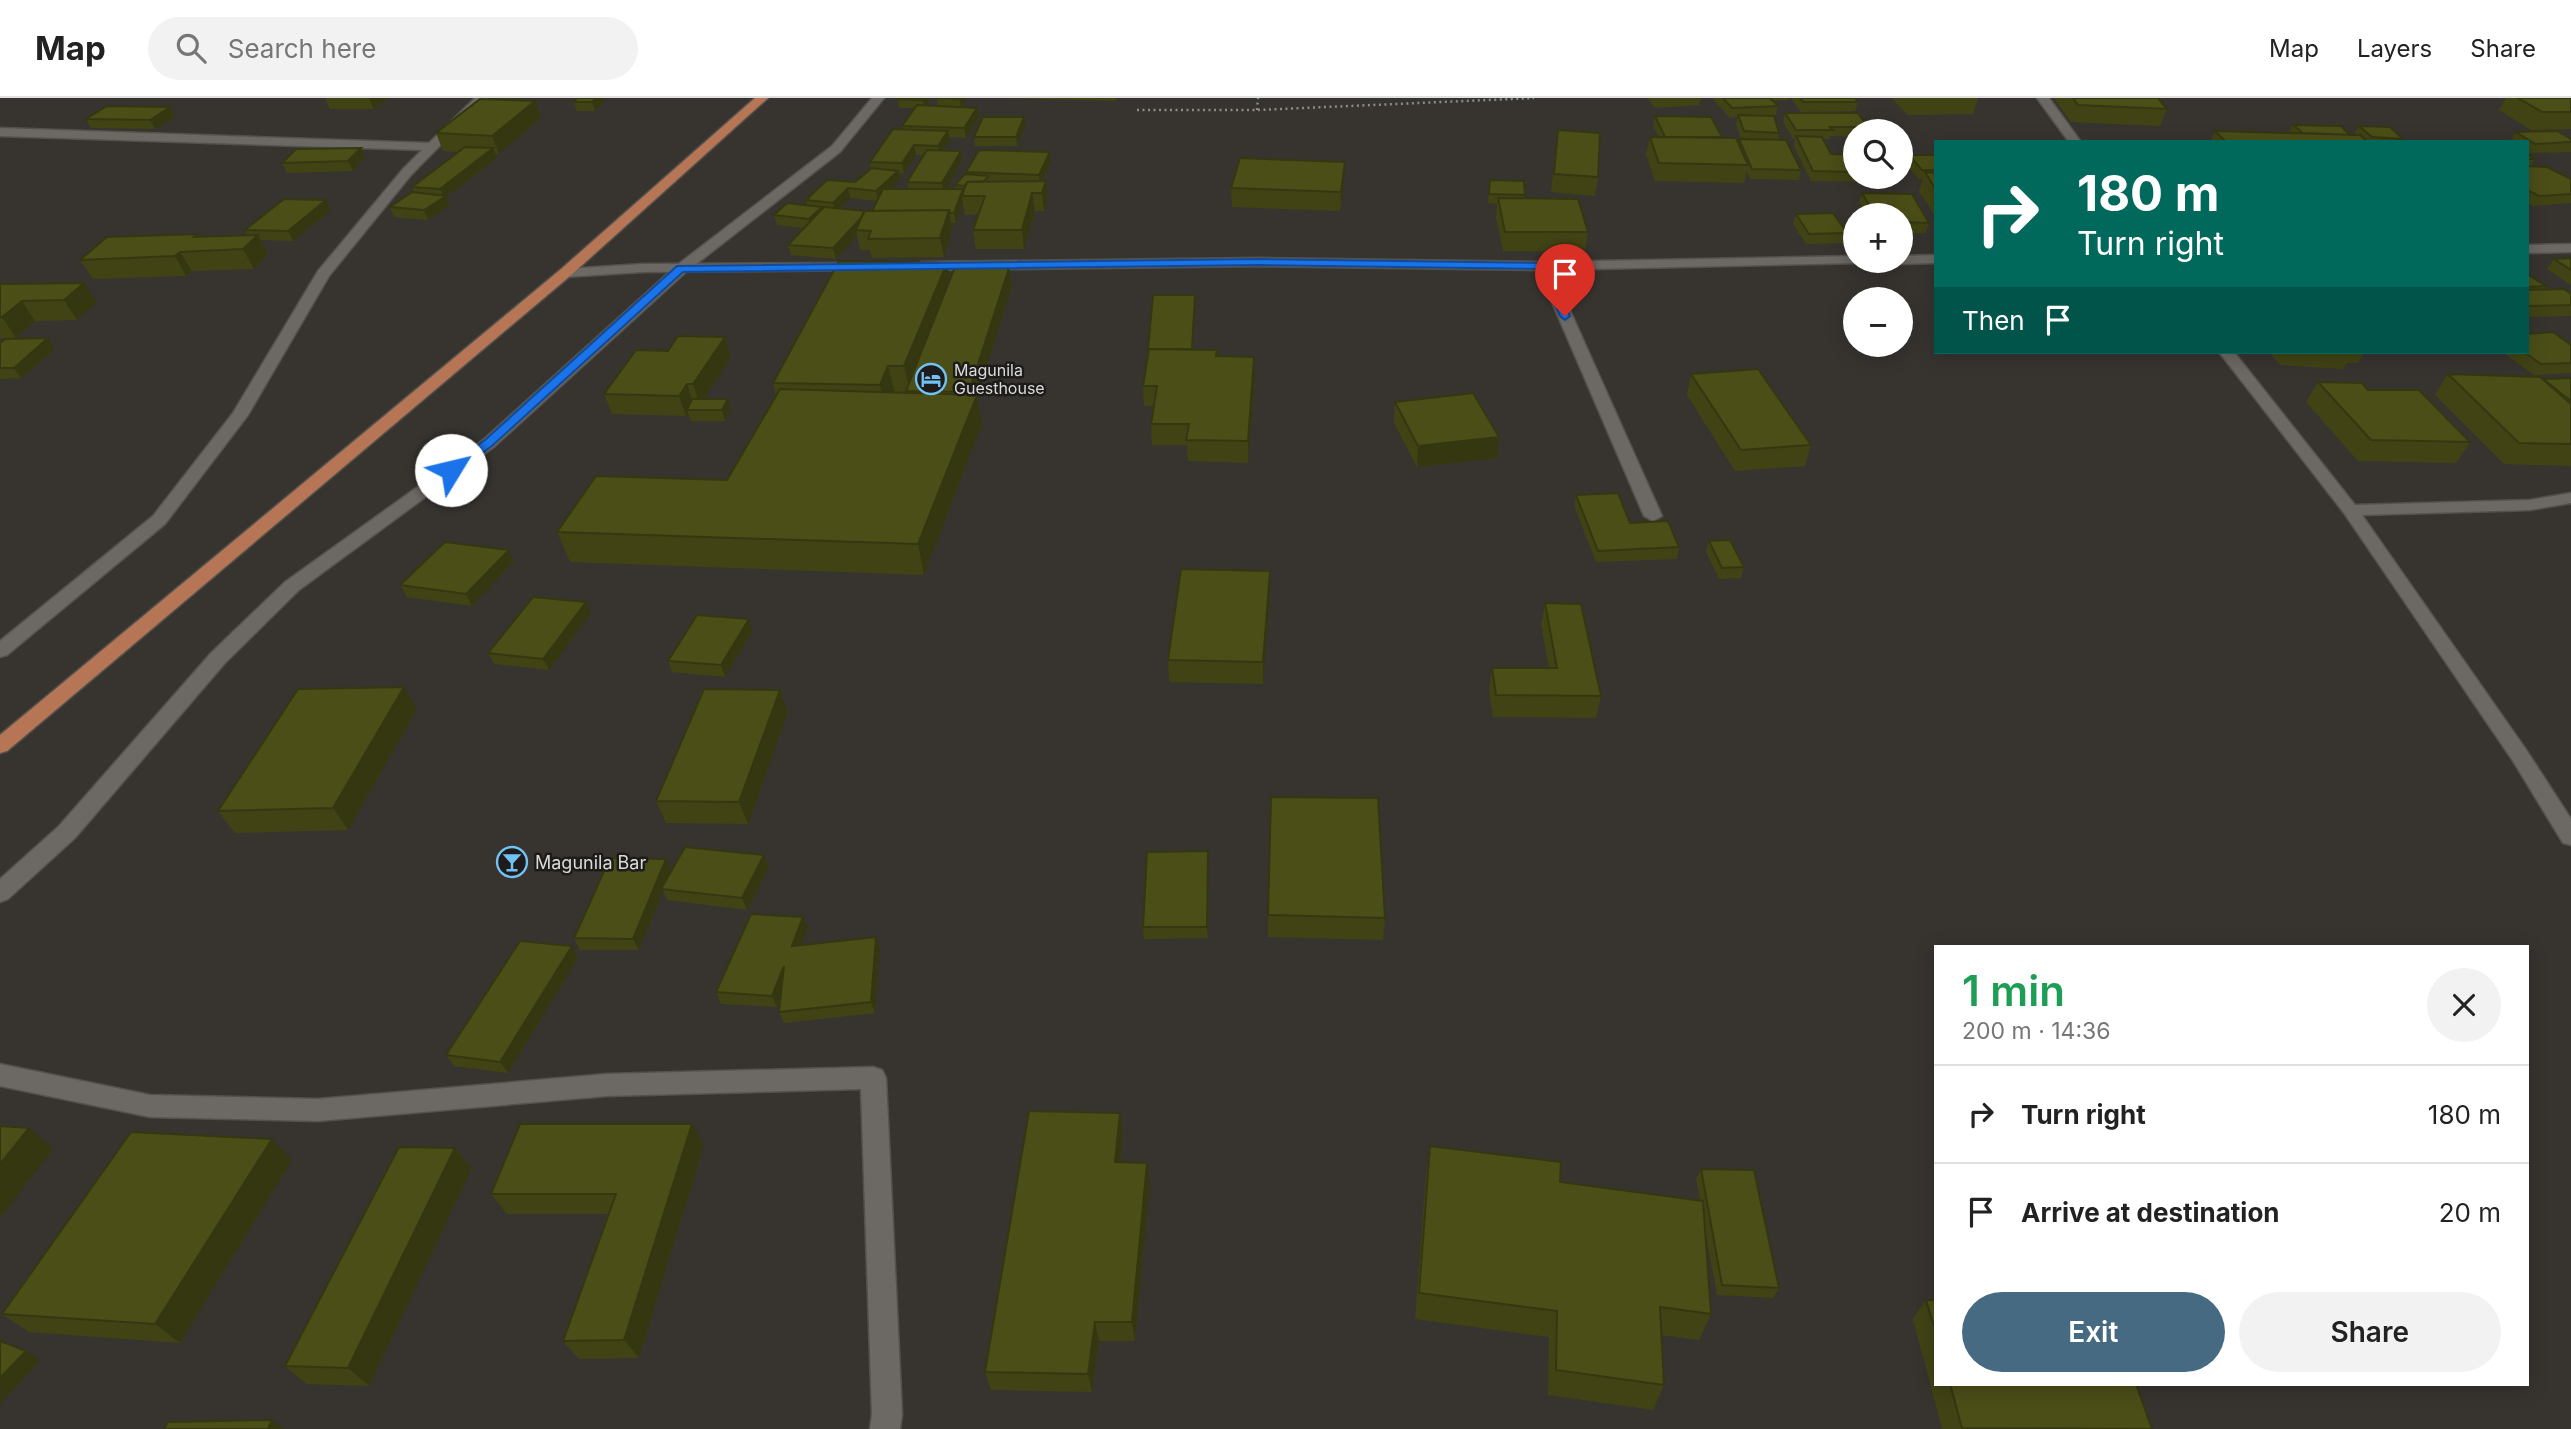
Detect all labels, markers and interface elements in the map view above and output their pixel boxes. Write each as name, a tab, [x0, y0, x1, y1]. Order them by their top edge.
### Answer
search box	[148, 17, 638, 80]
text: Map	[35, 28, 106, 68]
icon: search	[172, 29, 210, 67]
text: Search here	[228, 33, 376, 64]
text: Map	[2269, 34, 2319, 63]
text: Layers	[2357, 34, 2432, 63]
text: Share	[2470, 34, 2536, 63]
map controls	[1843, 119, 1913, 357]
button: search	[1843, 119, 1913, 189]
text: 180 m	[2077, 164, 2219, 223]
icon: right	[1962, 168, 2053, 259]
button: +	[1843, 203, 1913, 273]
text: Turn right	[2077, 224, 2224, 263]
pin	[1535, 244, 1595, 316]
icon: arrive	[1546, 255, 1584, 293]
button: −	[1843, 287, 1913, 357]
icon: arrive	[2039, 301, 2077, 339]
text: Then	[1962, 305, 2025, 336]
place label: Magunila Guesthouse	[954, 360, 1045, 398]
hotel icon: Magunila Guesthouse	[914, 362, 948, 396]
position arrow	[414, 433, 488, 507]
bar icon: Magunila Bar	[495, 845, 529, 879]
place label: Magunila Bar	[535, 852, 646, 873]
text: 1 min	[1962, 965, 2065, 1016]
button: close	[2427, 968, 2501, 1042]
text: 200 m · 14:36	[1962, 1017, 2111, 1045]
icon: right	[1962, 1095, 2000, 1133]
text: Turn right	[2021, 1099, 2146, 1130]
text: 180 m	[2428, 1099, 2501, 1130]
icon: arrive	[1962, 1193, 2000, 1231]
text: Arrive at destination	[2021, 1197, 2280, 1228]
text: 20 m	[2439, 1197, 2501, 1228]
button: Exit	[1962, 1292, 2225, 1372]
button: Share	[2239, 1292, 2501, 1372]

